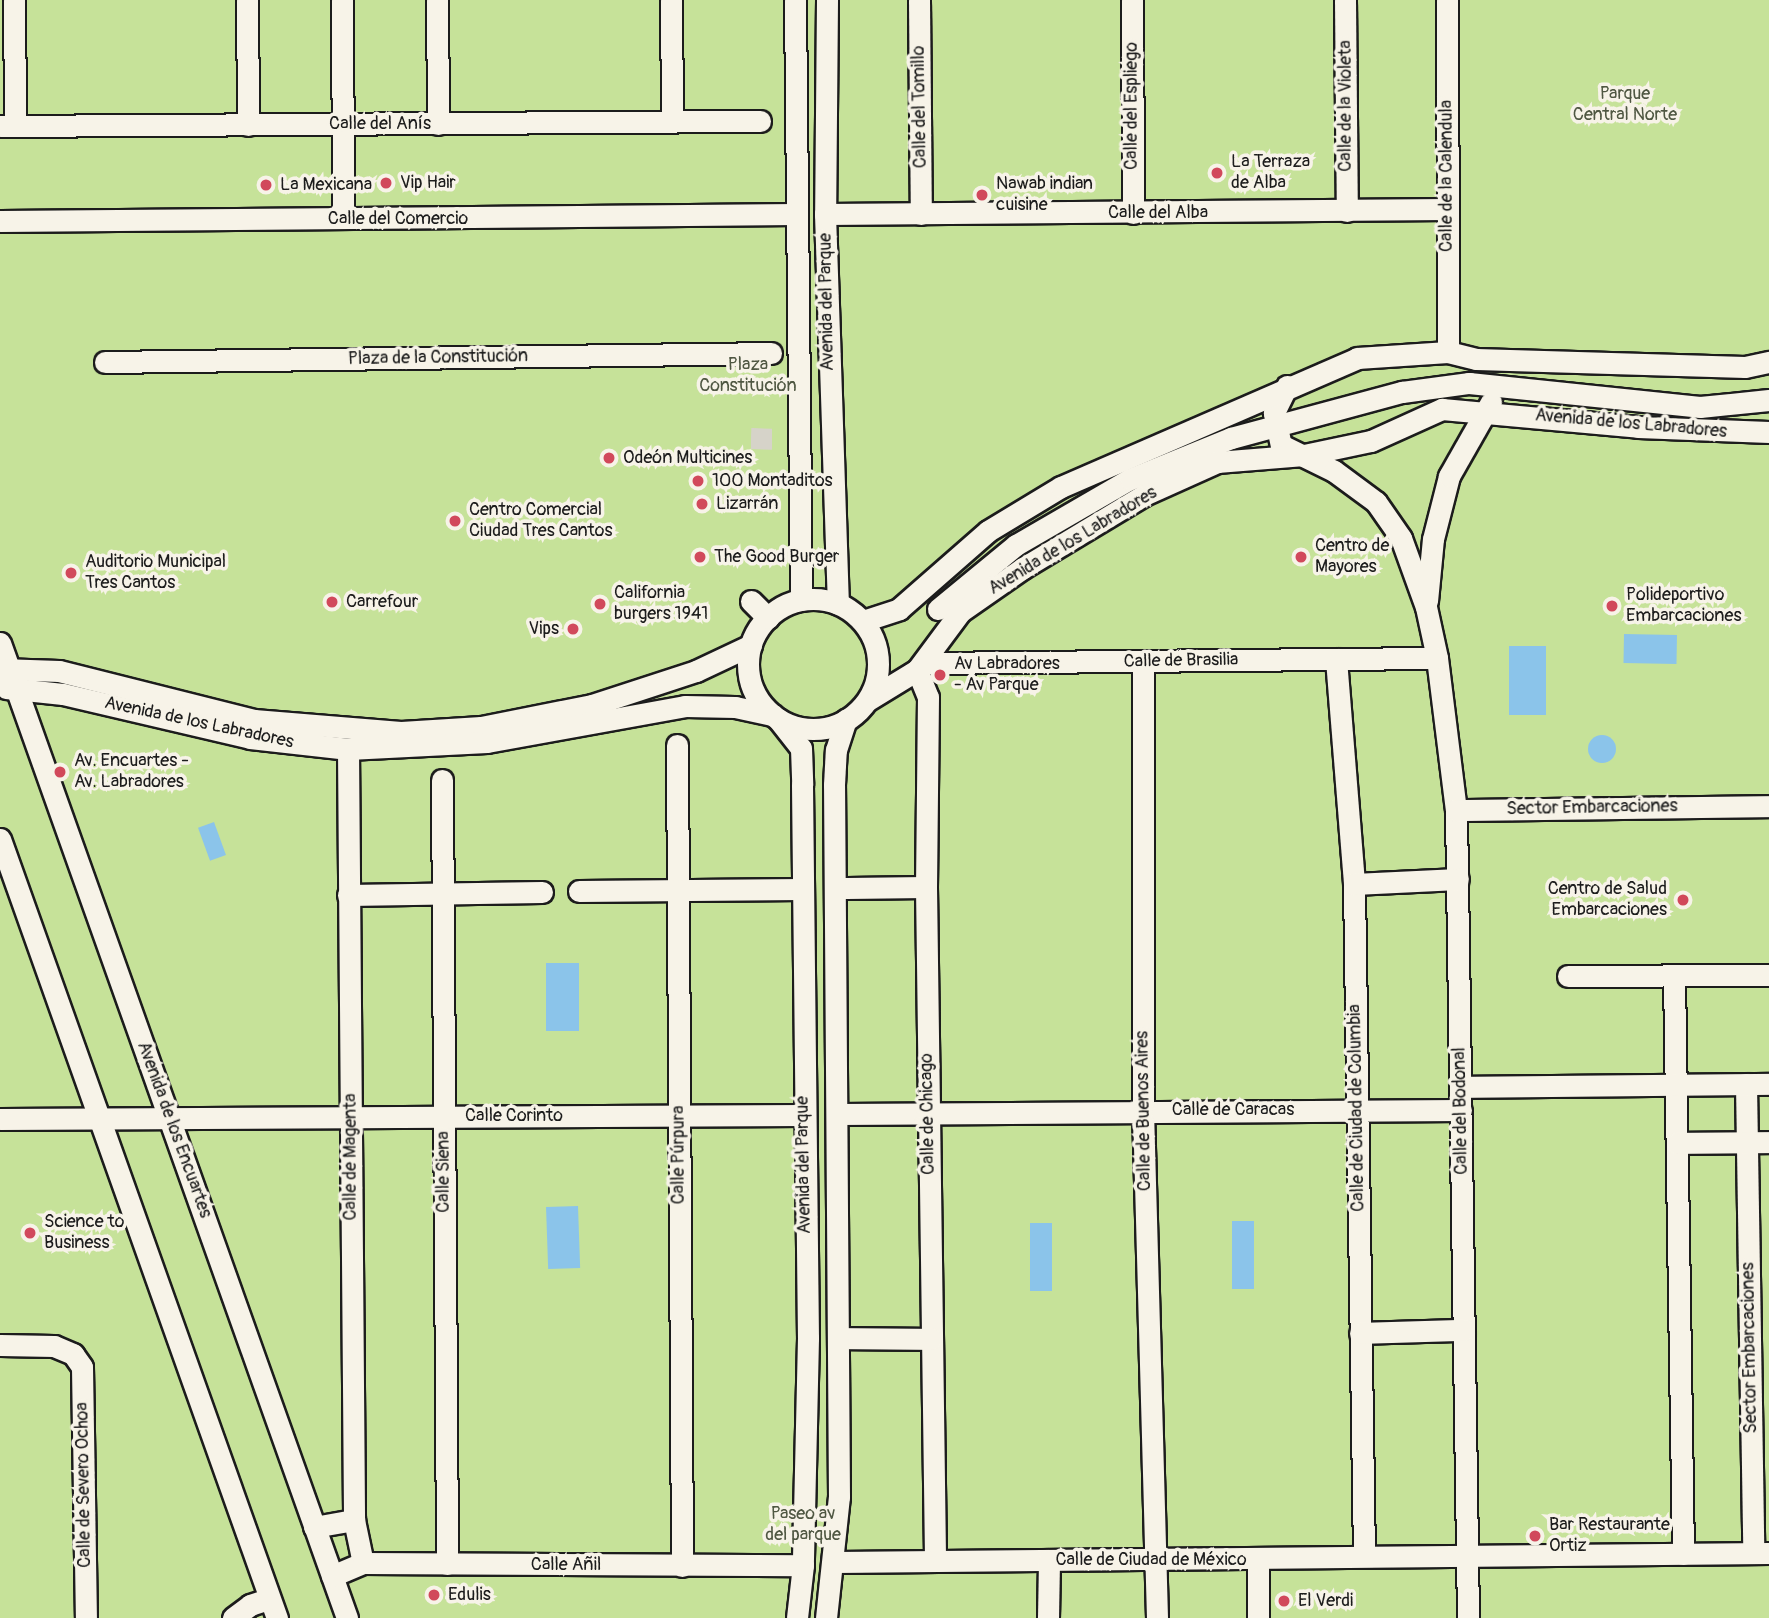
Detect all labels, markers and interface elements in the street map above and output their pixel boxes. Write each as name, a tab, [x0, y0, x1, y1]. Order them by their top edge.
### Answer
street label: Calle de la Violeta	[1335, 40, 1357, 172]
street label: Calle del Espliego	[1121, 42, 1143, 170]
street label: Calle del Tomillo	[908, 46, 932, 168]
park label: Parque Central Norte	[1573, 84, 1677, 126]
street label: Calle de la Calendula	[1436, 100, 1458, 252]
street label: Calle del Anís	[329, 113, 431, 135]
place label: La Terraza de Alba	[1231, 152, 1310, 194]
marker: La Terraza de Alba	[1209, 165, 1225, 181]
place label: Vip Hair	[400, 172, 456, 194]
place label: La Mexicana	[280, 174, 372, 196]
place label: Nawab indian cuisine	[996, 174, 1093, 216]
marker: Vip Hair	[378, 175, 394, 191]
marker: La Mexicana	[258, 177, 274, 193]
marker: Nawab indian cuisine	[974, 187, 990, 203]
street label: Calle del Alba	[1108, 202, 1208, 224]
street label: Calle del Comercio	[328, 208, 468, 230]
street label: Avenida del Parque	[815, 233, 839, 371]
street label: Plaza de la Constitución	[348, 346, 528, 370]
park label: Plaza Constitución	[699, 355, 797, 398]
street label: Avenida de los Labradores	[1534, 405, 1728, 443]
place label: Odeón Multicines	[623, 447, 752, 469]
marker: Odeón Multicines	[601, 450, 617, 466]
place label: 100 Montaditos	[712, 470, 833, 492]
marker: 100 Montaditos	[690, 473, 706, 489]
street label: Avenida de los Labradores	[985, 482, 1161, 600]
place label: Lizarrán	[716, 493, 779, 515]
marker: Lizarrán	[694, 496, 710, 512]
place label: Centro Comercial Ciudad Tres Cantos	[469, 500, 613, 542]
marker: Centro Comercial Ciudad Tres Cantos	[447, 513, 463, 529]
place label: Centro de Mayores	[1315, 536, 1389, 578]
place label: The Good Burger	[714, 546, 839, 568]
marker: The Good Burger	[692, 549, 708, 565]
marker: Centro de Mayores	[1293, 549, 1309, 565]
place label: Auditorio Municipal Tres Cantos	[85, 552, 226, 594]
marker: Auditorio Municipal Tres Cantos	[63, 565, 79, 581]
place label: California burgers 1941	[614, 583, 708, 626]
place label: Polideportivo Embarcaciones	[1626, 585, 1741, 628]
place label: Carrefour	[346, 591, 418, 613]
marker: Carrefour	[324, 594, 340, 610]
marker: California burgers 1941	[592, 596, 608, 612]
marker: Polideportivo Embarcaciones	[1604, 598, 1620, 614]
place label: Vips	[528, 618, 559, 640]
marker: Vips	[565, 621, 581, 637]
street label: Calle de Brasilia	[1123, 649, 1239, 673]
place label: Av Labradores - Av Parque	[954, 654, 1060, 696]
marker: Av Labradores - Av Parque	[932, 667, 948, 683]
street label: Avenida de los Labradores	[103, 692, 295, 754]
place label: Av. Encuartes - Av. Labradores	[74, 751, 189, 794]
marker: Av. Encuartes - Av. Labradores	[52, 764, 68, 780]
street label: Sector Embarcaciones	[1506, 796, 1678, 820]
place label: Centro de Salud Embarcaciones	[1548, 879, 1667, 922]
marker: Centro de Salud Embarcaciones	[1673, 890, 1693, 910]
street label: Calle de Ciudad de Columbia	[1344, 1004, 1370, 1212]
street label: Calle de Buenos Aires	[1132, 1031, 1156, 1191]
street label: Avenida de los Encuartes	[132, 1039, 216, 1221]
street label: Calle del Bodonal	[1449, 1047, 1473, 1175]
street label: Calle de Chicago	[916, 1053, 940, 1175]
street label: Calle de Magenta	[340, 1093, 362, 1221]
street label: Avenida del Parque	[792, 1096, 816, 1234]
street label: Calle de Caracas	[1172, 1099, 1294, 1121]
street label: Calle Corinto	[465, 1105, 563, 1127]
street label: Calle Púrpura	[668, 1106, 690, 1204]
street label: Calle Siena	[433, 1131, 455, 1213]
place label: Science to Business	[44, 1212, 124, 1254]
marker: Science to Business	[22, 1225, 38, 1241]
street label: Sector Embarcaciones	[1738, 1262, 1762, 1434]
street label: Calle de Severo Ochoa	[72, 1402, 96, 1568]
park label: Paseo av del parque	[765, 1504, 841, 1546]
place label: Bar Restaurante Ortiz	[1549, 1515, 1670, 1558]
marker: Bar Restaurante Ortiz	[1527, 1528, 1543, 1544]
street label: Calle de Ciudad de México	[1055, 1549, 1247, 1571]
street label: Calle Añil	[531, 1554, 601, 1576]
place label: Edulis	[448, 1584, 491, 1606]
marker: Edulis	[426, 1587, 442, 1603]
place label: El Verdi	[1298, 1590, 1353, 1612]
marker: El Verdi	[1276, 1593, 1292, 1609]

